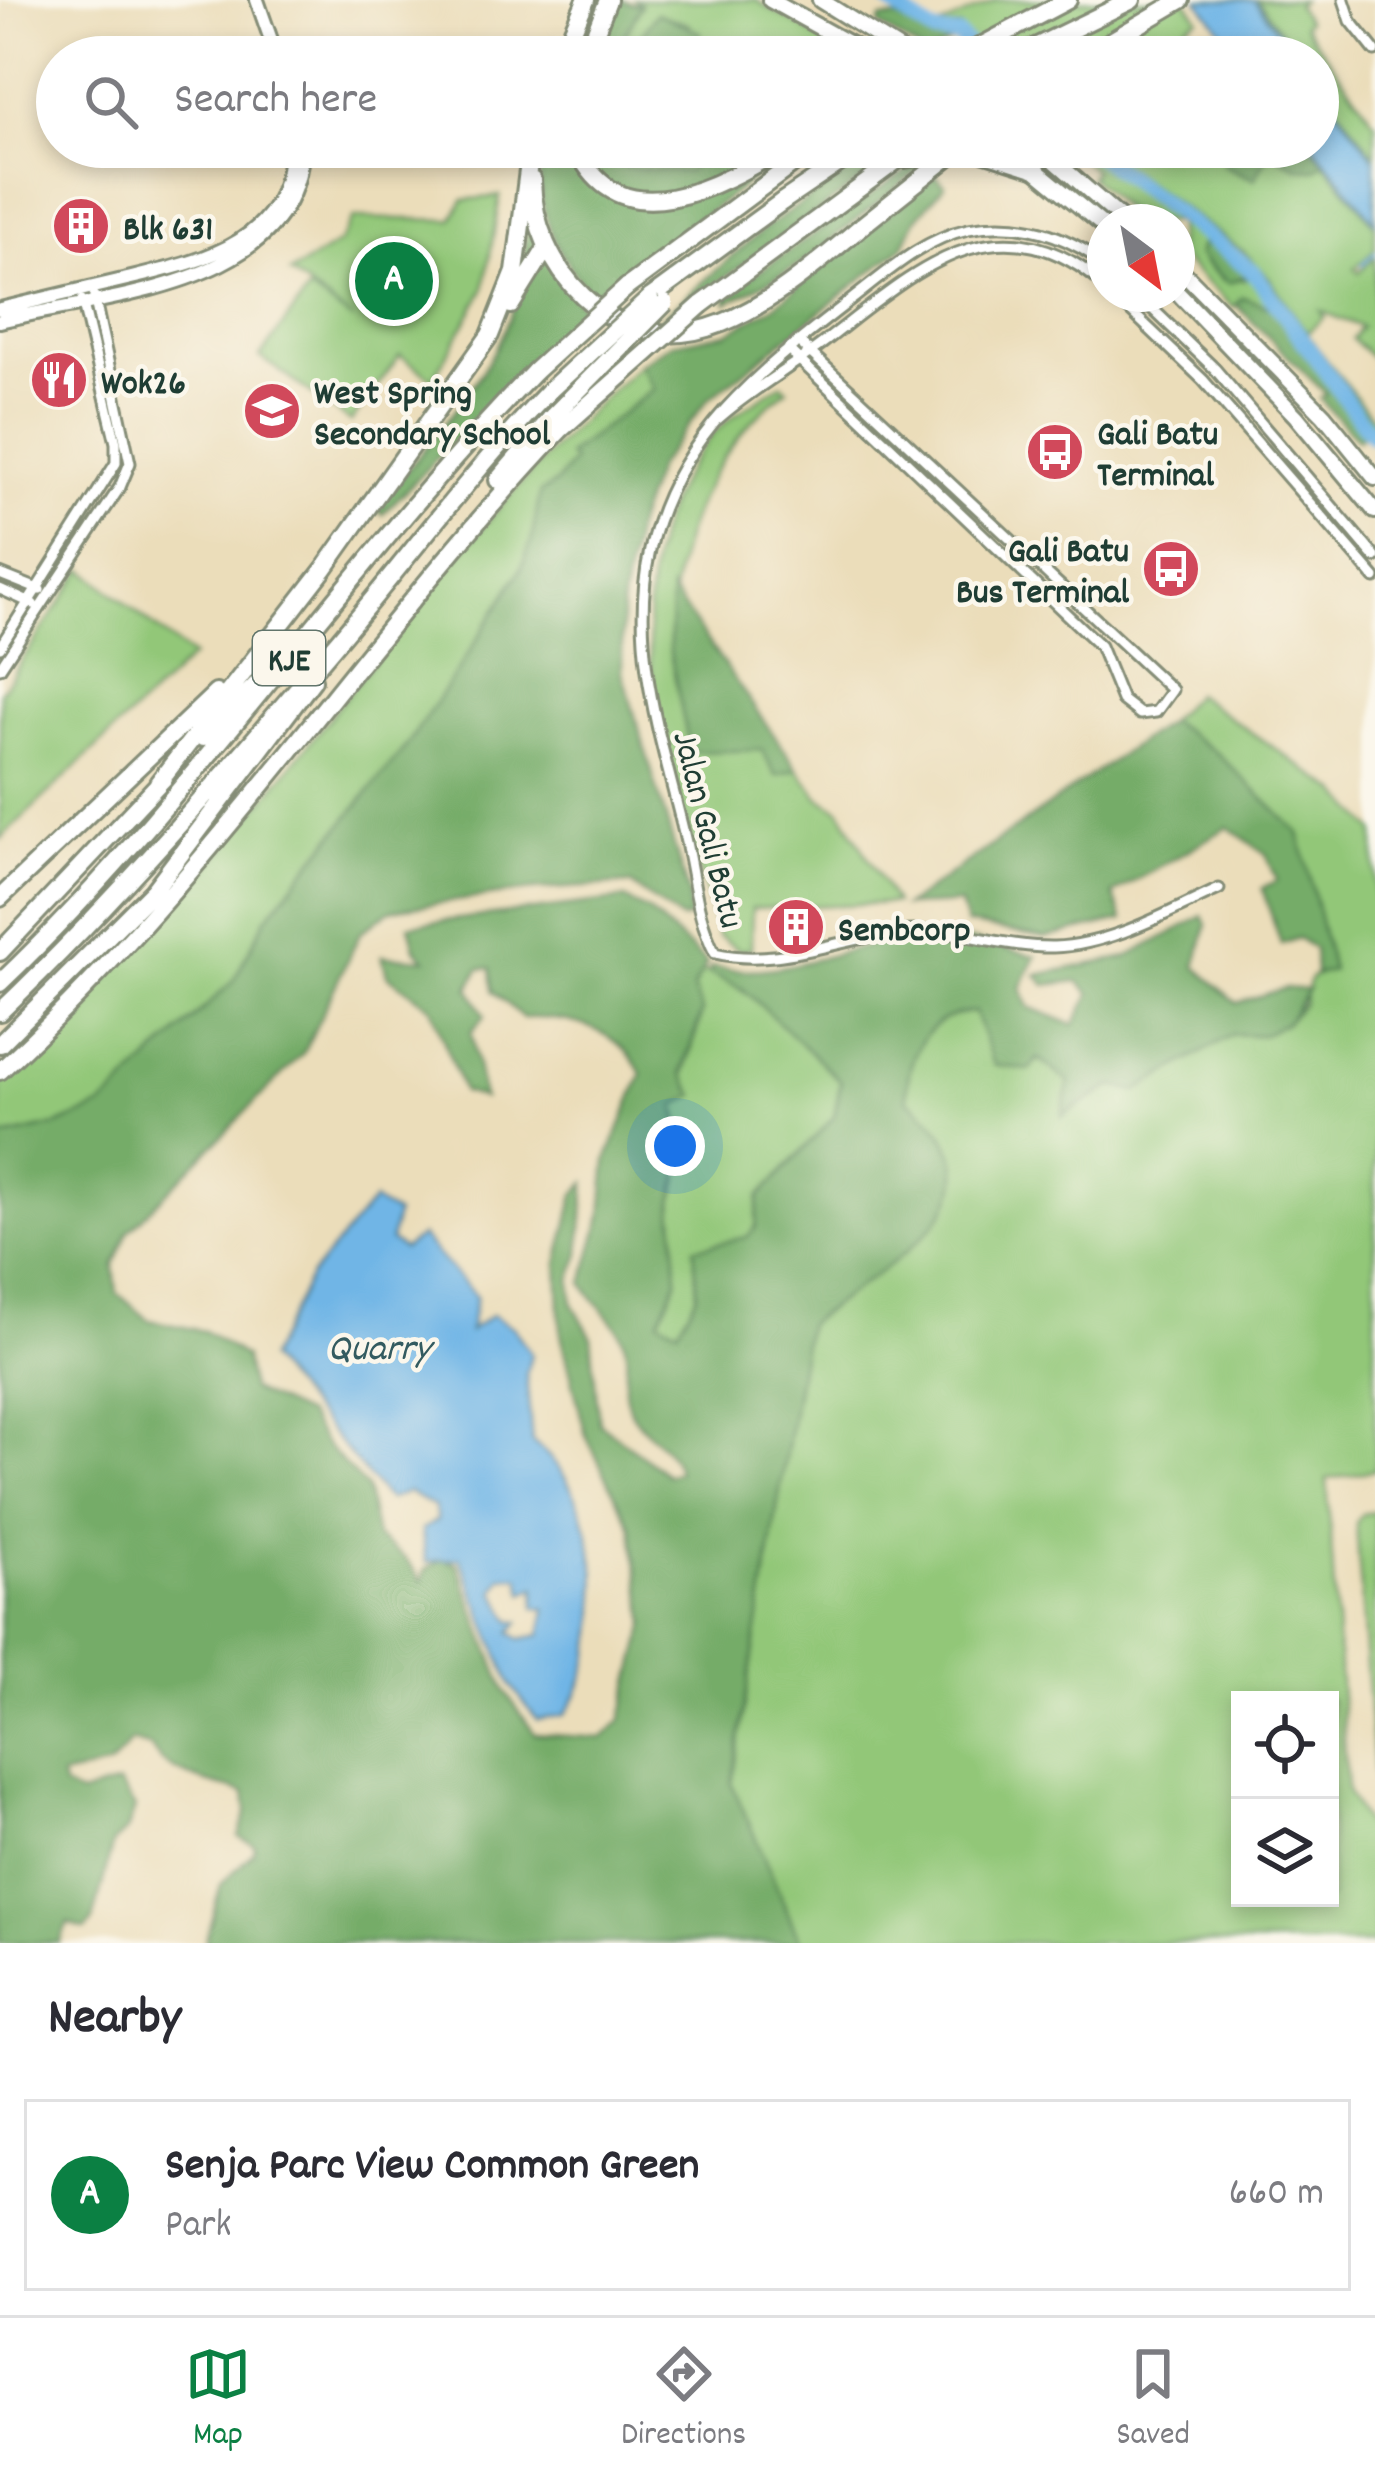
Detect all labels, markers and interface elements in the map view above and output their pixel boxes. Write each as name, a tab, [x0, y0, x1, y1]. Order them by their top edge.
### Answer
search box	[36, 36, 1339, 168]
icon: search	[78, 69, 144, 135]
text: Search here	[174, 70, 377, 134]
building icon: Blk 631	[50, 195, 112, 257]
north arrow	[1087, 204, 1195, 312]
place label: Blk 631	[123, 206, 213, 258]
pin: A	[355, 236, 433, 326]
restaurant icon: Wok26	[28, 349, 90, 411]
place label: Wok26	[101, 360, 186, 412]
place label: West Spring Secondary School	[314, 370, 551, 463]
school or university icon: West Spring Secondary School	[241, 380, 303, 442]
place label: Gali Batu Terminal	[1097, 411, 1218, 504]
bus stop icon: Gali Batu Terminal	[1024, 421, 1086, 483]
place label: Gali Batu Bus Terminal	[956, 528, 1129, 621]
bus stop icon: Gali Batu Bus Terminal	[1140, 538, 1202, 600]
road number: KJE	[253, 631, 325, 685]
street label: Jalan Gali Batu	[656, 726, 755, 935]
building icon: Sembcorp	[765, 896, 827, 958]
place label: Sembcorp	[838, 907, 970, 959]
your location	[645, 1116, 705, 1176]
water label: Quarry	[328, 1324, 435, 1379]
map controls	[1231, 1691, 1339, 1907]
button: locate	[1231, 1691, 1339, 1799]
button: layers	[1231, 1799, 1339, 1907]
text: Nearby	[48, 1985, 181, 2057]
text: Senja Parc View Common Green	[165, 2136, 699, 2200]
text: A	[79, 2168, 101, 2223]
text: 660 m	[1229, 2168, 1324, 2223]
text: Park	[165, 2200, 231, 2255]
tab: Map	[185, 2341, 251, 2460]
tab: Directions	[621, 2341, 746, 2460]
tab: Saved	[1116, 2341, 1190, 2460]

